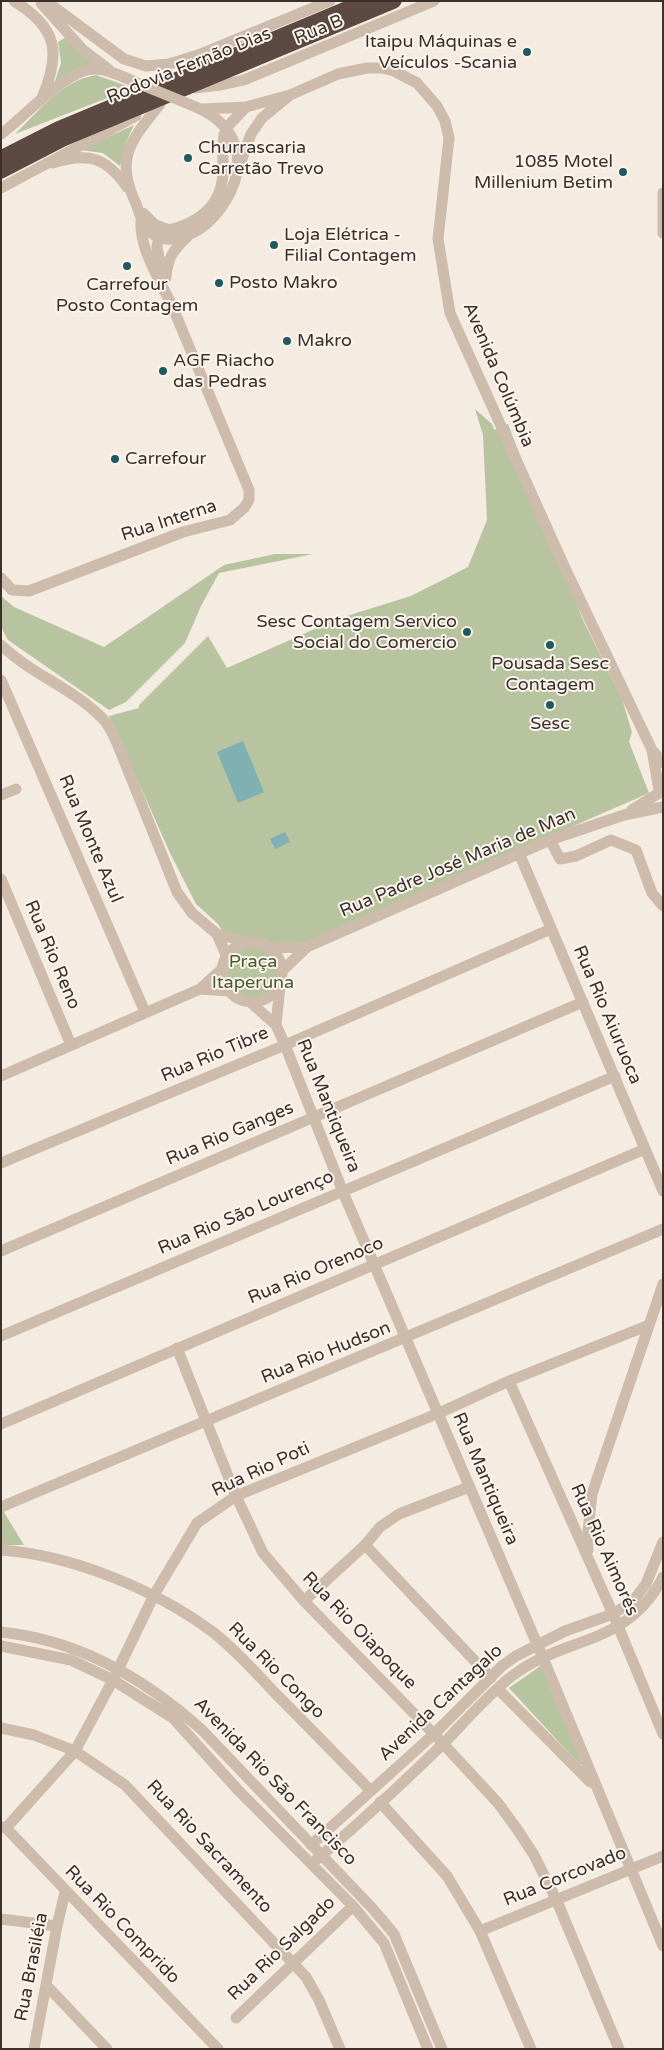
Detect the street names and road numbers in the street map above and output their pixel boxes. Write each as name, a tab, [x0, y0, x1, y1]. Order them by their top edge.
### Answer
street label: Rua B	[291, 10, 347, 50]
street label: Rodovia Fernão Dias	[104, 23, 274, 109]
street label: Avenida Colúmbia	[458, 299, 538, 451]
street label: Rua Interna	[118, 495, 220, 547]
street label: Rua Monte Azul	[53, 772, 127, 906]
street label: Rua Padre José Maria de Man	[337, 803, 579, 923]
street label: Rua Rio Reno	[19, 897, 85, 1013]
street label: Rua Rio Aiuruoca	[568, 942, 646, 1088]
street label: Rua Rio Tibre	[158, 1023, 272, 1087]
street label: Rua Mantiqueira	[291, 1036, 365, 1176]
street label: Rua Rio Ganges	[163, 1097, 297, 1171]
street label: Rua Rio São Lourenço	[155, 1166, 337, 1260]
street label: Rua Rio Orenoco	[245, 1233, 387, 1309]
street label: Rua Rio Hudson	[258, 1317, 394, 1389]
street label: Rua Mantiqueira	[447, 1409, 523, 1549]
street label: Rua Rio Poti	[209, 1438, 313, 1502]
street label: Rua Rio Aimorés	[565, 1481, 643, 1619]
street label: Rua Rio Oiapoque	[297, 1568, 421, 1694]
street label: Rua Rio Congo	[223, 1618, 329, 1724]
street label: Avenida Cantagalo	[375, 1640, 507, 1766]
street label: Avenida Rio São Francisco	[189, 1693, 361, 1871]
street label: Rua Rio Sacramento	[142, 1776, 276, 1918]
street label: Rua Corcovado	[500, 1843, 630, 1911]
street label: Rua Rio Comprido	[60, 1861, 184, 1989]
street label: Rua Rio Salgado	[224, 1892, 340, 2006]
street label: Rua Brasiléia	[11, 1911, 53, 2023]

